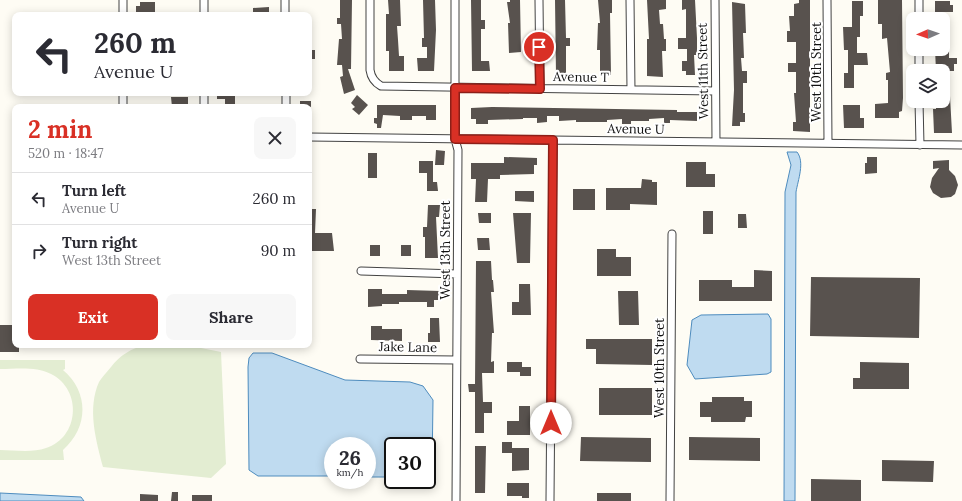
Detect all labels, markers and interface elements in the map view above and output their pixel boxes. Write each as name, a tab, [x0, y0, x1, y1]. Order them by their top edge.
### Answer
north arrow	[906, 12, 950, 56]
map controls	[906, 12, 950, 108]
street label: West 10th Street	[808, 22, 825, 122]
street label: West 11th Street	[694, 23, 712, 119]
text: 260 m	[94, 25, 176, 61]
icon: left	[28, 28, 80, 80]
pin	[522, 30, 556, 64]
icon: arrive	[528, 36, 550, 58]
text: Avenue U	[94, 60, 173, 83]
button: layers	[906, 64, 950, 108]
street label: Avenue T	[552, 68, 610, 86]
text: 2 min	[28, 114, 92, 145]
button: close	[254, 117, 296, 159]
street label: Avenue U	[606, 120, 665, 138]
text: 520 m · 18:47	[28, 145, 104, 162]
text: Turn left	[62, 181, 126, 200]
icon: left	[28, 188, 50, 210]
text: 260 m	[253, 189, 296, 208]
text: Avenue U	[62, 200, 119, 217]
street label: West 13th Street	[437, 200, 454, 300]
text: Turn right	[62, 233, 138, 252]
icon: right	[28, 240, 50, 262]
text: 90 m	[261, 241, 296, 260]
text: West 13th Street	[62, 252, 161, 269]
button: Exit	[28, 294, 158, 340]
button: Share	[166, 294, 296, 340]
street label: West 10th Street	[651, 318, 668, 418]
street label: Jake Lane	[378, 338, 437, 356]
position arrow	[530, 402, 572, 444]
speed limit sign: 30	[384, 437, 436, 489]
text: 26	[339, 445, 361, 470]
text: km/h	[336, 466, 364, 479]

